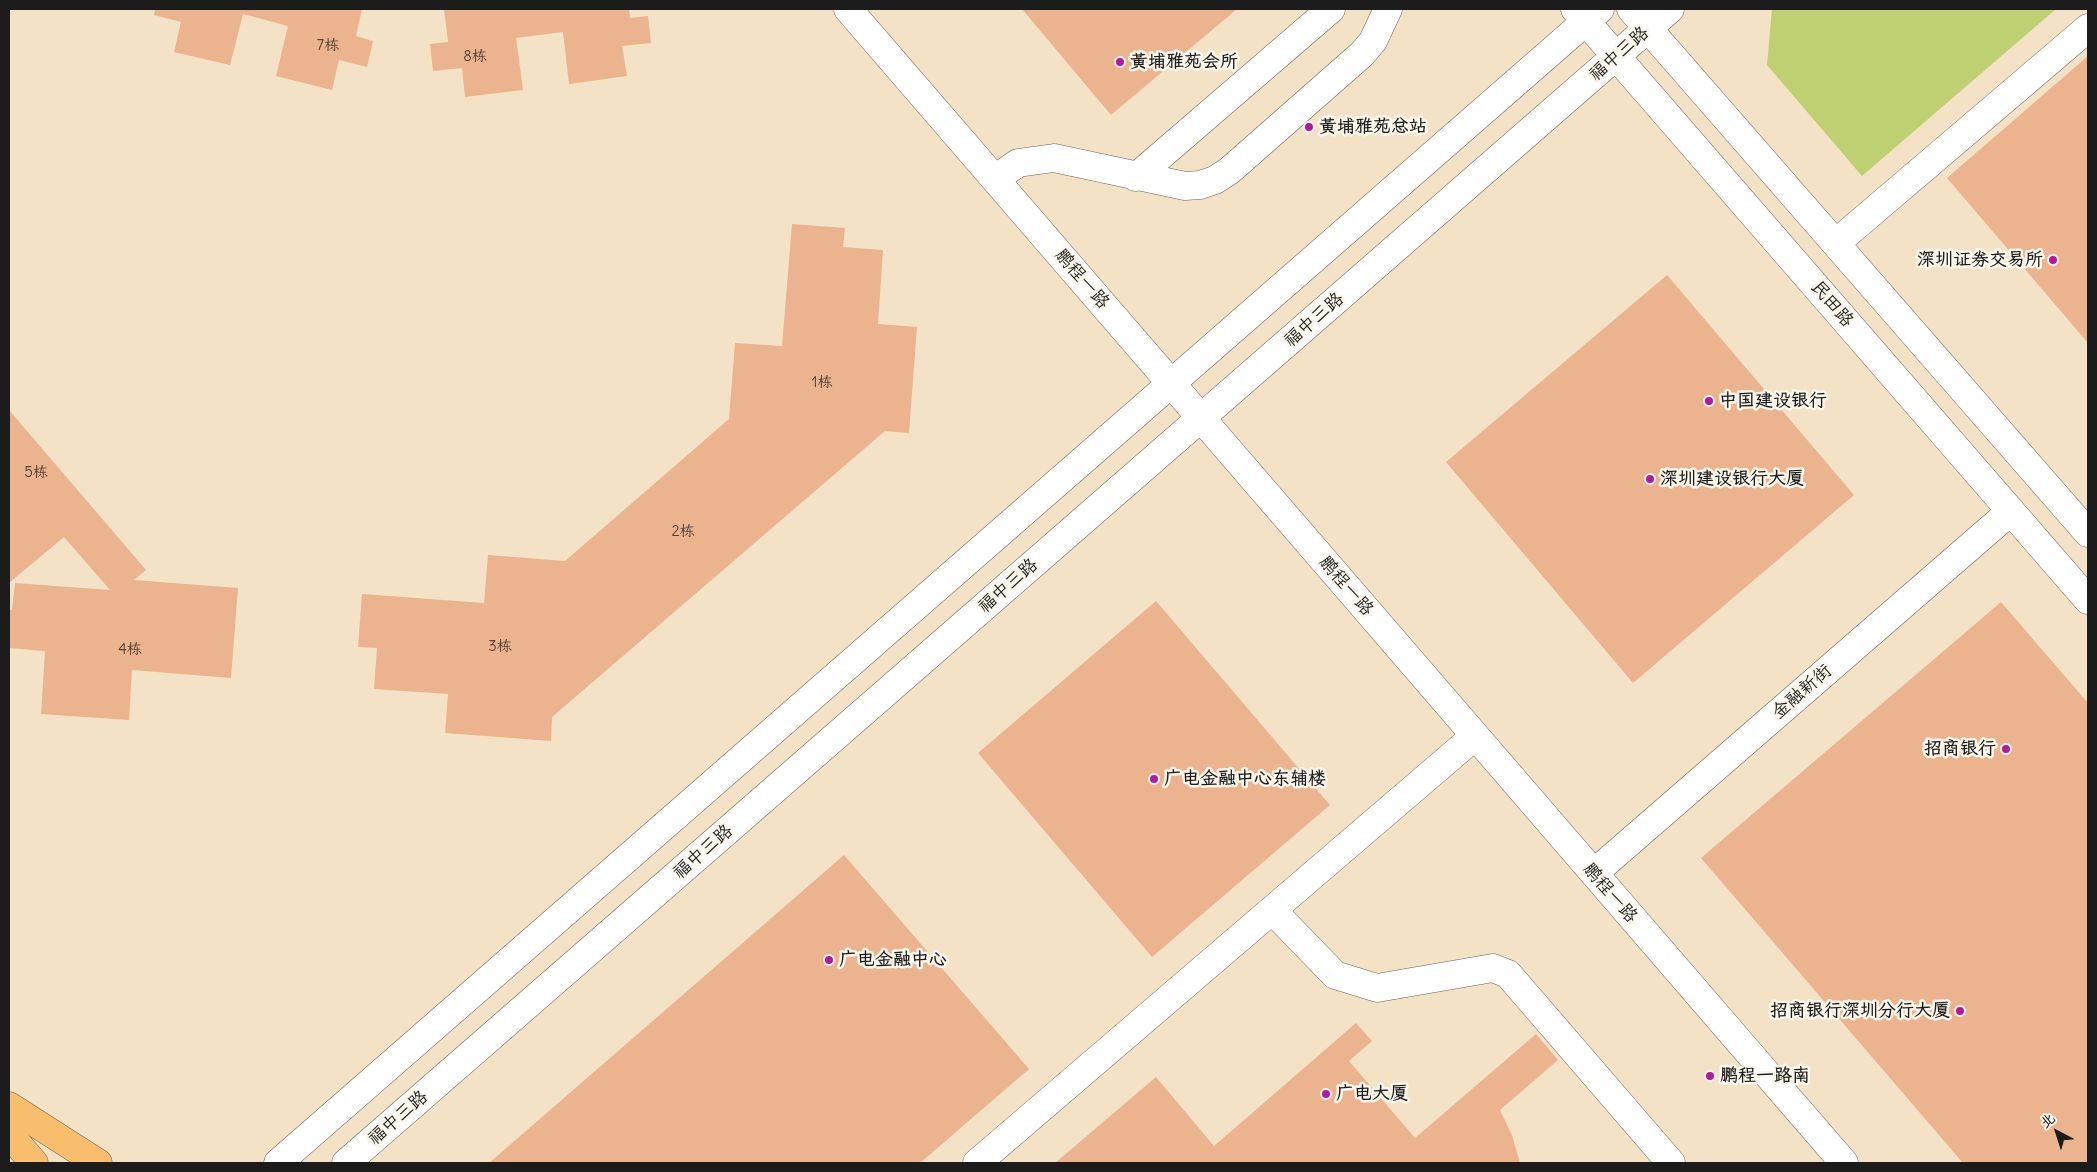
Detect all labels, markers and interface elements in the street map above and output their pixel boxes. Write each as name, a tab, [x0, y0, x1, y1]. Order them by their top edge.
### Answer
street label: 福中三路	[1585, 22, 1653, 86]
house number: 7栋	[317, 37, 339, 55]
house number: 8栋	[463, 48, 487, 66]
place label: 黄埔雅苑会所	[1130, 51, 1238, 73]
marker: 黄埔雅苑会所	[1114, 56, 1126, 68]
place label: 黄埔雅苑总站	[1319, 116, 1427, 138]
marker: 黄埔雅苑总站	[1303, 121, 1315, 133]
street label: 鹏程一路	[1050, 245, 1114, 313]
place label: 深圳证券交易所	[1917, 249, 2043, 271]
marker: 深圳证券交易所	[2047, 254, 2059, 266]
street label: 民田路	[1806, 277, 1858, 331]
street label: 福中三路	[1280, 288, 1348, 352]
house number: 1栋	[812, 374, 832, 392]
place label: 中国建设银行	[1719, 390, 1827, 412]
marker: 中国建设银行	[1703, 395, 1715, 407]
house number: 5栋	[24, 464, 48, 482]
place label: 深圳建设银行大厦	[1660, 468, 1804, 490]
marker: 深圳建设银行大厦	[1644, 473, 1656, 485]
house number: 2栋	[671, 523, 695, 541]
street label: 鹏程一路	[1314, 552, 1378, 620]
street label: 福中三路	[974, 554, 1042, 618]
house number: 3栋	[488, 638, 512, 656]
house number: 4栋	[118, 641, 142, 659]
street label: 金融新街	[1768, 660, 1836, 724]
place label: 招商银行	[1924, 738, 1996, 760]
marker: 招商银行	[2000, 743, 2012, 755]
place label: 广电金融中心东辅楼	[1164, 768, 1326, 790]
marker: 广电金融中心东辅楼	[1148, 773, 1160, 785]
street label: 福中三路	[669, 820, 737, 884]
street label: 鹏程一路	[1578, 859, 1642, 927]
place label: 广电金融中心	[839, 949, 947, 971]
marker: 广电金融中心	[823, 954, 835, 966]
place label: 招商银行深圳分行大厦	[1770, 1000, 1950, 1022]
marker: 招商银行深圳分行大厦	[1954, 1005, 1966, 1017]
place label: 鹏程一路南	[1720, 1065, 1810, 1087]
marker: 鹏程一路南	[1704, 1070, 1716, 1082]
place label: 广电大厦	[1336, 1083, 1408, 1105]
street label: 福中三路	[364, 1086, 432, 1150]
marker: 广电大厦	[1320, 1088, 1332, 1100]
north arrow	[2032, 1107, 2082, 1157]
text: 北	[2036, 1109, 2059, 1132]

